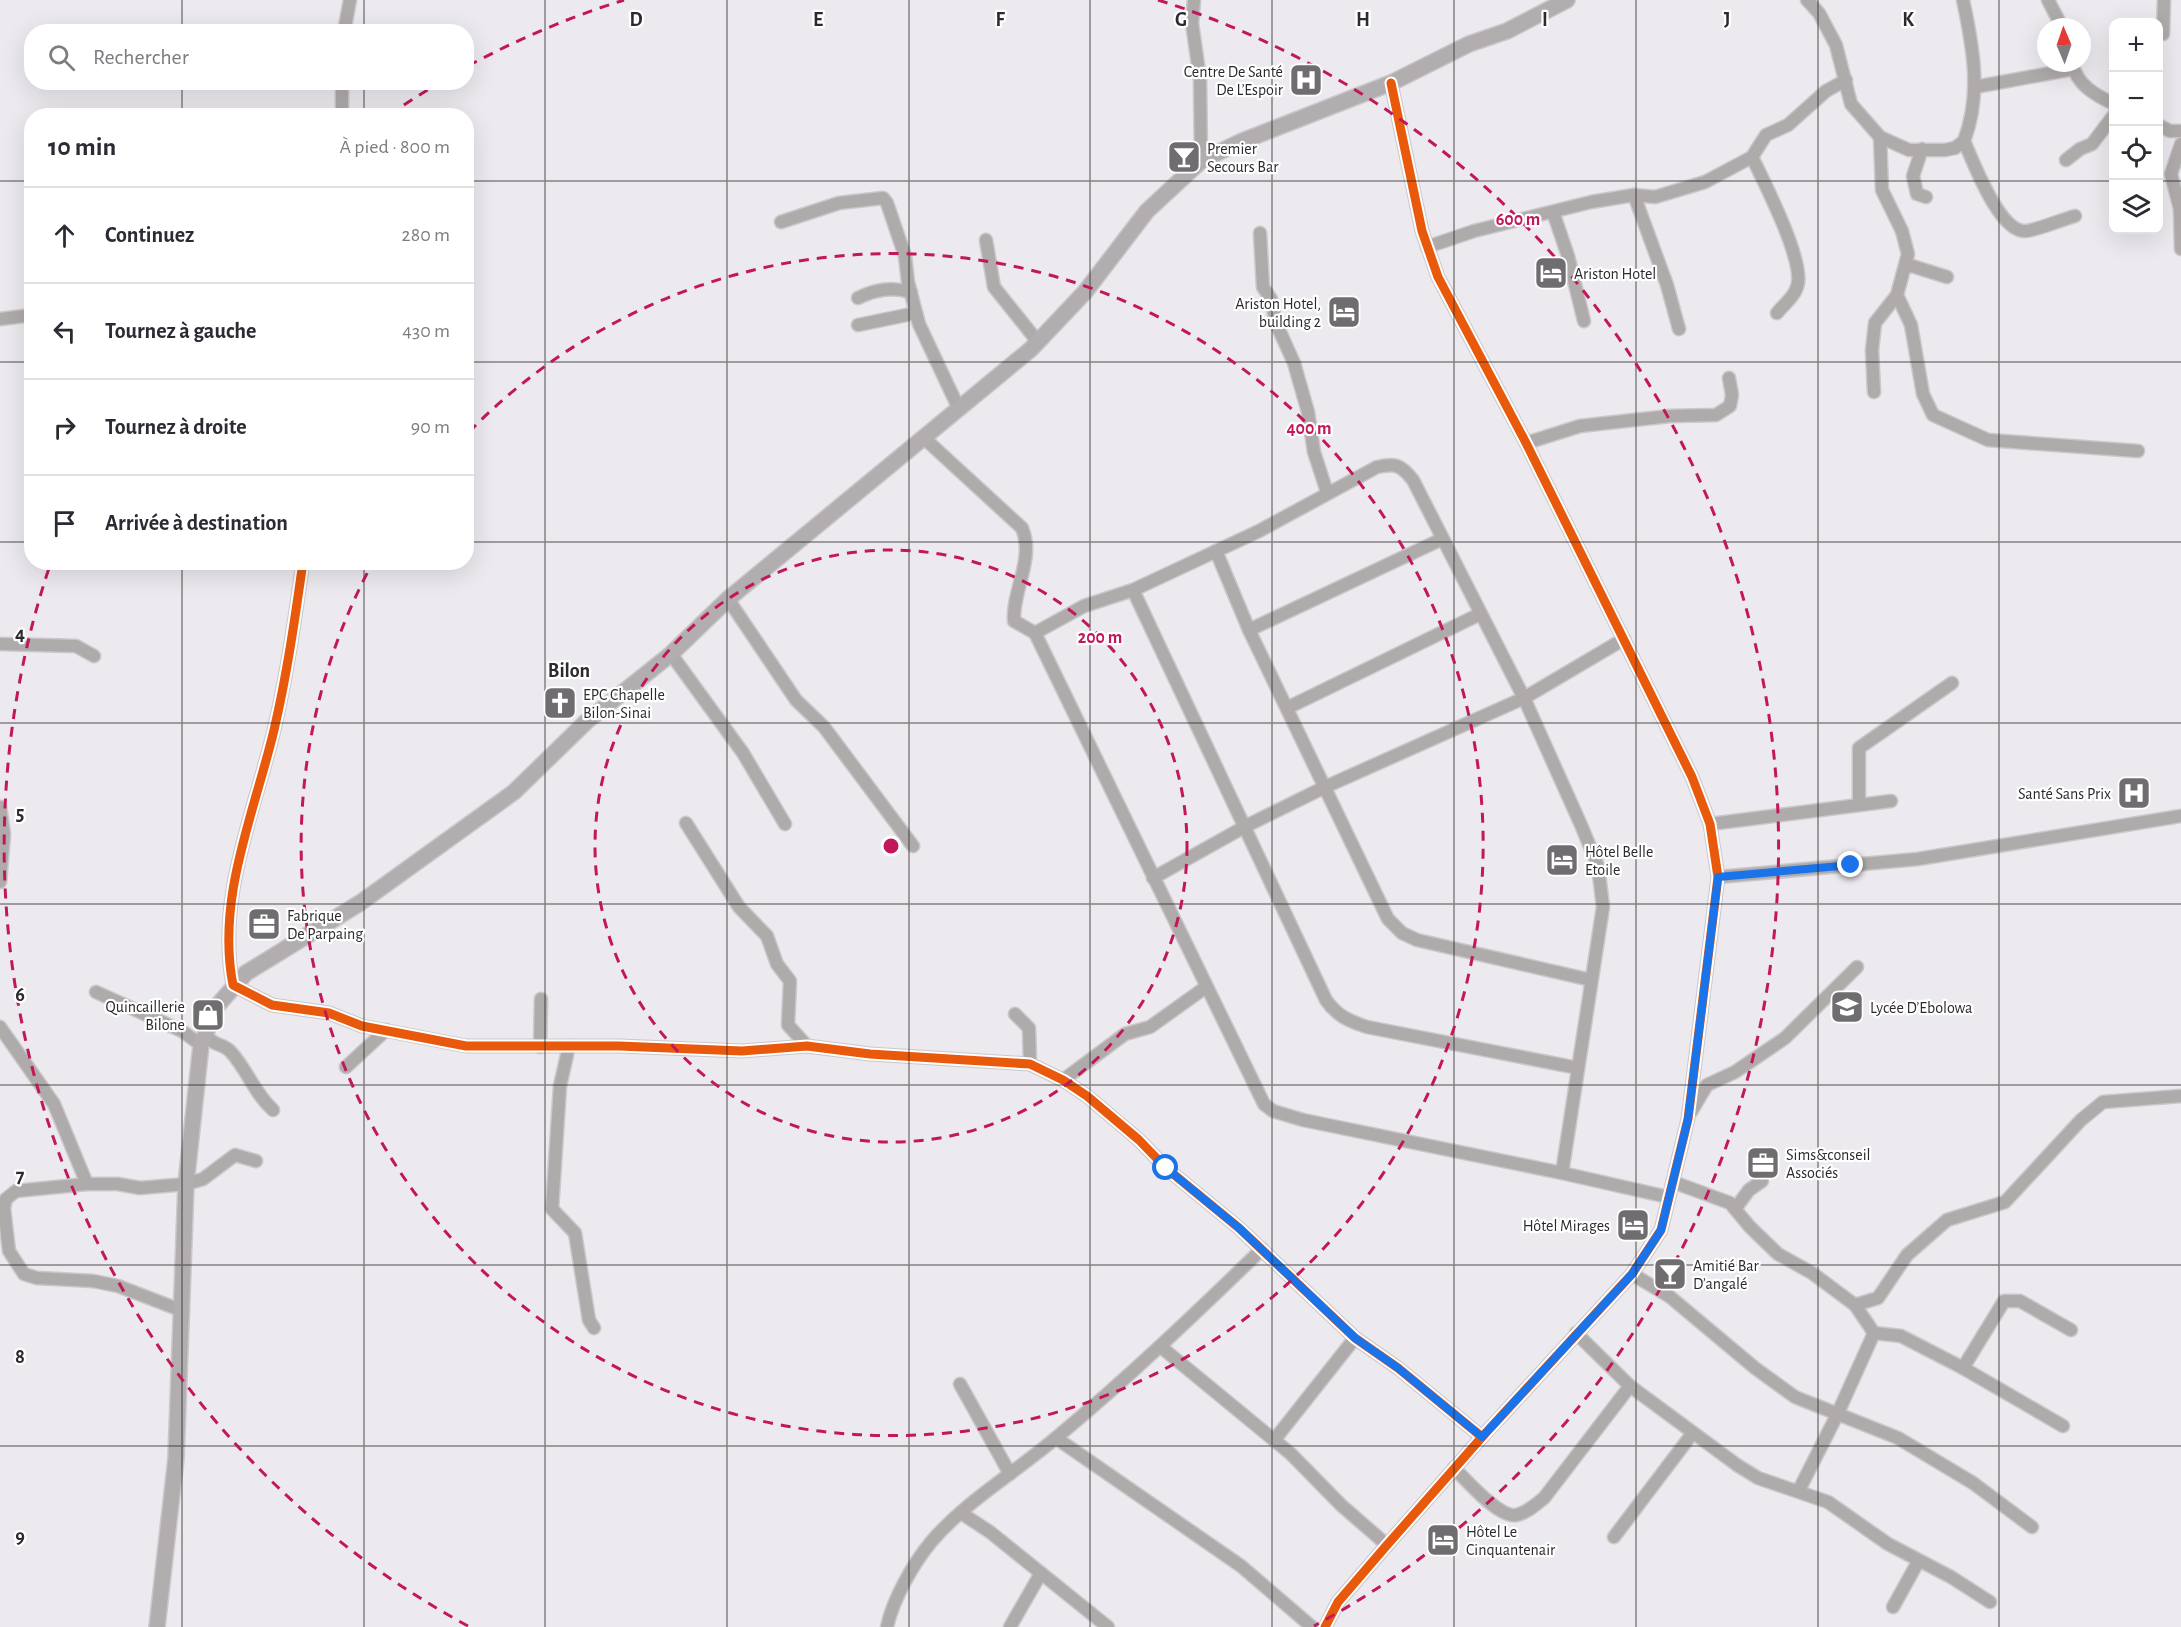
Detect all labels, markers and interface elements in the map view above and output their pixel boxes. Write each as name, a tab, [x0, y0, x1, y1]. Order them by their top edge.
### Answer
text: D	[629, 10, 643, 30]
text: E	[813, 10, 823, 30]
text: F	[995, 10, 1005, 30]
text: G	[1175, 10, 1187, 30]
text: H	[1356, 10, 1370, 30]
text: I	[1542, 10, 1548, 30]
text: J	[1724, 10, 1730, 30]
text: K	[1902, 10, 1914, 30]
north arrow	[2037, 18, 2091, 72]
map controls	[2109, 18, 2163, 234]
button: +	[2109, 18, 2163, 72]
search box	[24, 24, 474, 90]
icon: search	[45, 41, 78, 74]
text: Rechercher	[93, 46, 189, 68]
hospital icon: Centre De Santé De L’Espoir	[1288, 62, 1324, 98]
place label: Centre De Santé De L’Espoir	[1184, 64, 1284, 98]
button: −	[2109, 72, 2163, 126]
button: locate	[2109, 126, 2163, 180]
text: 10 min	[48, 134, 116, 160]
text: À pied · 800 m	[339, 137, 450, 157]
bar icon: Premier Secours Bar	[1166, 139, 1202, 175]
place label: Premier Secours Bar	[1207, 141, 1279, 175]
button: layers	[2109, 180, 2163, 234]
text: 600 m	[1496, 211, 1540, 229]
icon: ahead	[48, 219, 81, 252]
text: Continuez	[105, 224, 194, 246]
text: 280 m	[402, 225, 450, 245]
hotel icon: Ariston Hotel	[1533, 255, 1569, 291]
place label: Ariston Hotel	[1574, 266, 1656, 282]
hotel icon: Ariston Hotel, building 2	[1326, 294, 1362, 330]
place label: Ariston Hotel, building 2	[1235, 296, 1321, 330]
icon: left	[48, 315, 81, 348]
text: Tournez à gauche	[105, 320, 256, 342]
text: 430 m	[402, 321, 450, 341]
icon: right	[48, 411, 81, 444]
text: Tournez à droite	[105, 416, 247, 438]
text: 90 m	[411, 417, 450, 437]
text: 400 m	[1286, 420, 1332, 438]
icon: arrive	[48, 507, 81, 540]
text: Arrivée à destination	[105, 512, 288, 534]
text: 4	[15, 624, 25, 644]
text: 200 m	[1078, 629, 1122, 647]
district label: Bilon	[548, 661, 590, 681]
church icon: EPC Chapelle Bilon-Sinai	[542, 685, 578, 721]
place label: EPC Chapelle Bilon-Sinai	[583, 687, 665, 721]
hospital icon: Santé Sans Prix	[2116, 775, 2152, 811]
place label: Santé Sans Prix	[2018, 786, 2111, 802]
text: 5	[16, 804, 24, 824]
centre of rings	[881, 836, 901, 856]
hotel icon: Hôtel Belle Etoile	[1544, 842, 1580, 878]
place label: Hôtel Belle Etoile	[1585, 844, 1653, 878]
route end	[1837, 851, 1863, 877]
office icon: Fabrique De Parpaing	[246, 906, 282, 942]
place label: Fabrique De Parpaing	[287, 908, 363, 942]
text: 6	[15, 985, 25, 1005]
school or university icon: Lycée D’Ebolowa	[1829, 989, 1865, 1025]
shop icon: Quincaillerie Bilone	[190, 997, 226, 1033]
place label: Quincaillerie Bilone	[106, 999, 185, 1033]
place label: Lycée D’Ebolowa	[1870, 1000, 1973, 1017]
office icon: Sims&conseil Associés	[1745, 1145, 1781, 1181]
place label: Sims&conseil Associés	[1786, 1147, 1870, 1181]
route start	[1152, 1154, 1178, 1180]
text: 7	[16, 1166, 25, 1186]
hotel icon: Hôtel Mirages	[1615, 1207, 1651, 1243]
place label: Hôtel Mirages	[1523, 1218, 1610, 1234]
bar icon: Amitié Bar D’angalé	[1652, 1256, 1688, 1292]
place label: Amitié Bar D’angalé	[1693, 1258, 1760, 1292]
text: 8	[15, 1347, 25, 1367]
hotel icon: Hôtel Le Cinquantenair	[1425, 1522, 1461, 1558]
place label: Hôtel Le Cinquantenair	[1466, 1524, 1556, 1558]
text: 9	[15, 1527, 25, 1547]

